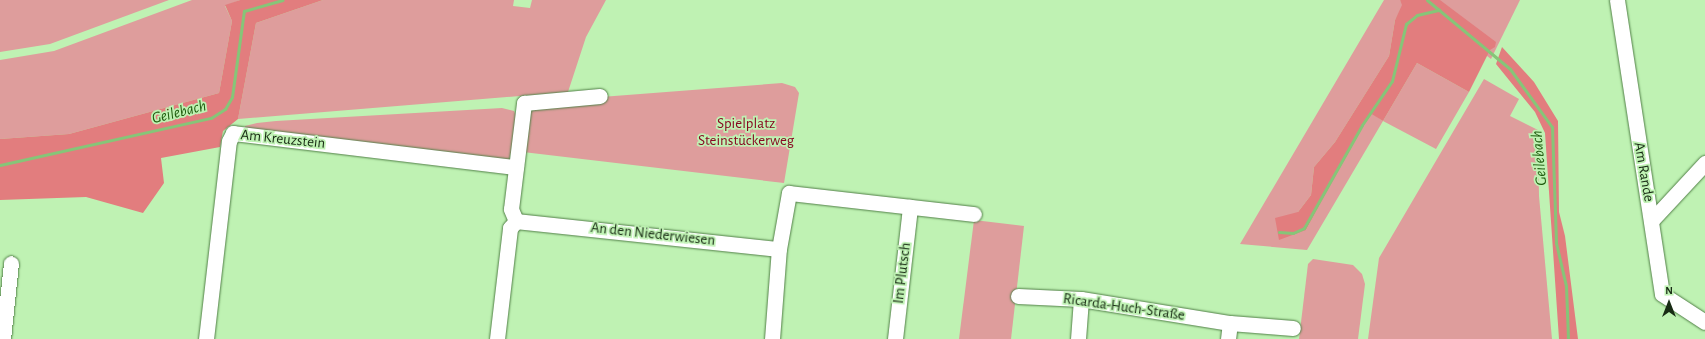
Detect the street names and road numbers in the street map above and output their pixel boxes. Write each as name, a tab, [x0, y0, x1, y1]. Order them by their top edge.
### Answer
street label: Am Kreuzstein	[240, 126, 326, 152]
street label: Am Rande	[1630, 141, 1658, 203]
street label: An den Niederwiesen	[590, 219, 716, 249]
street label: Im Plutsch	[889, 241, 915, 305]
street label: Ricarda-Huch-Straße	[1062, 290, 1186, 324]

